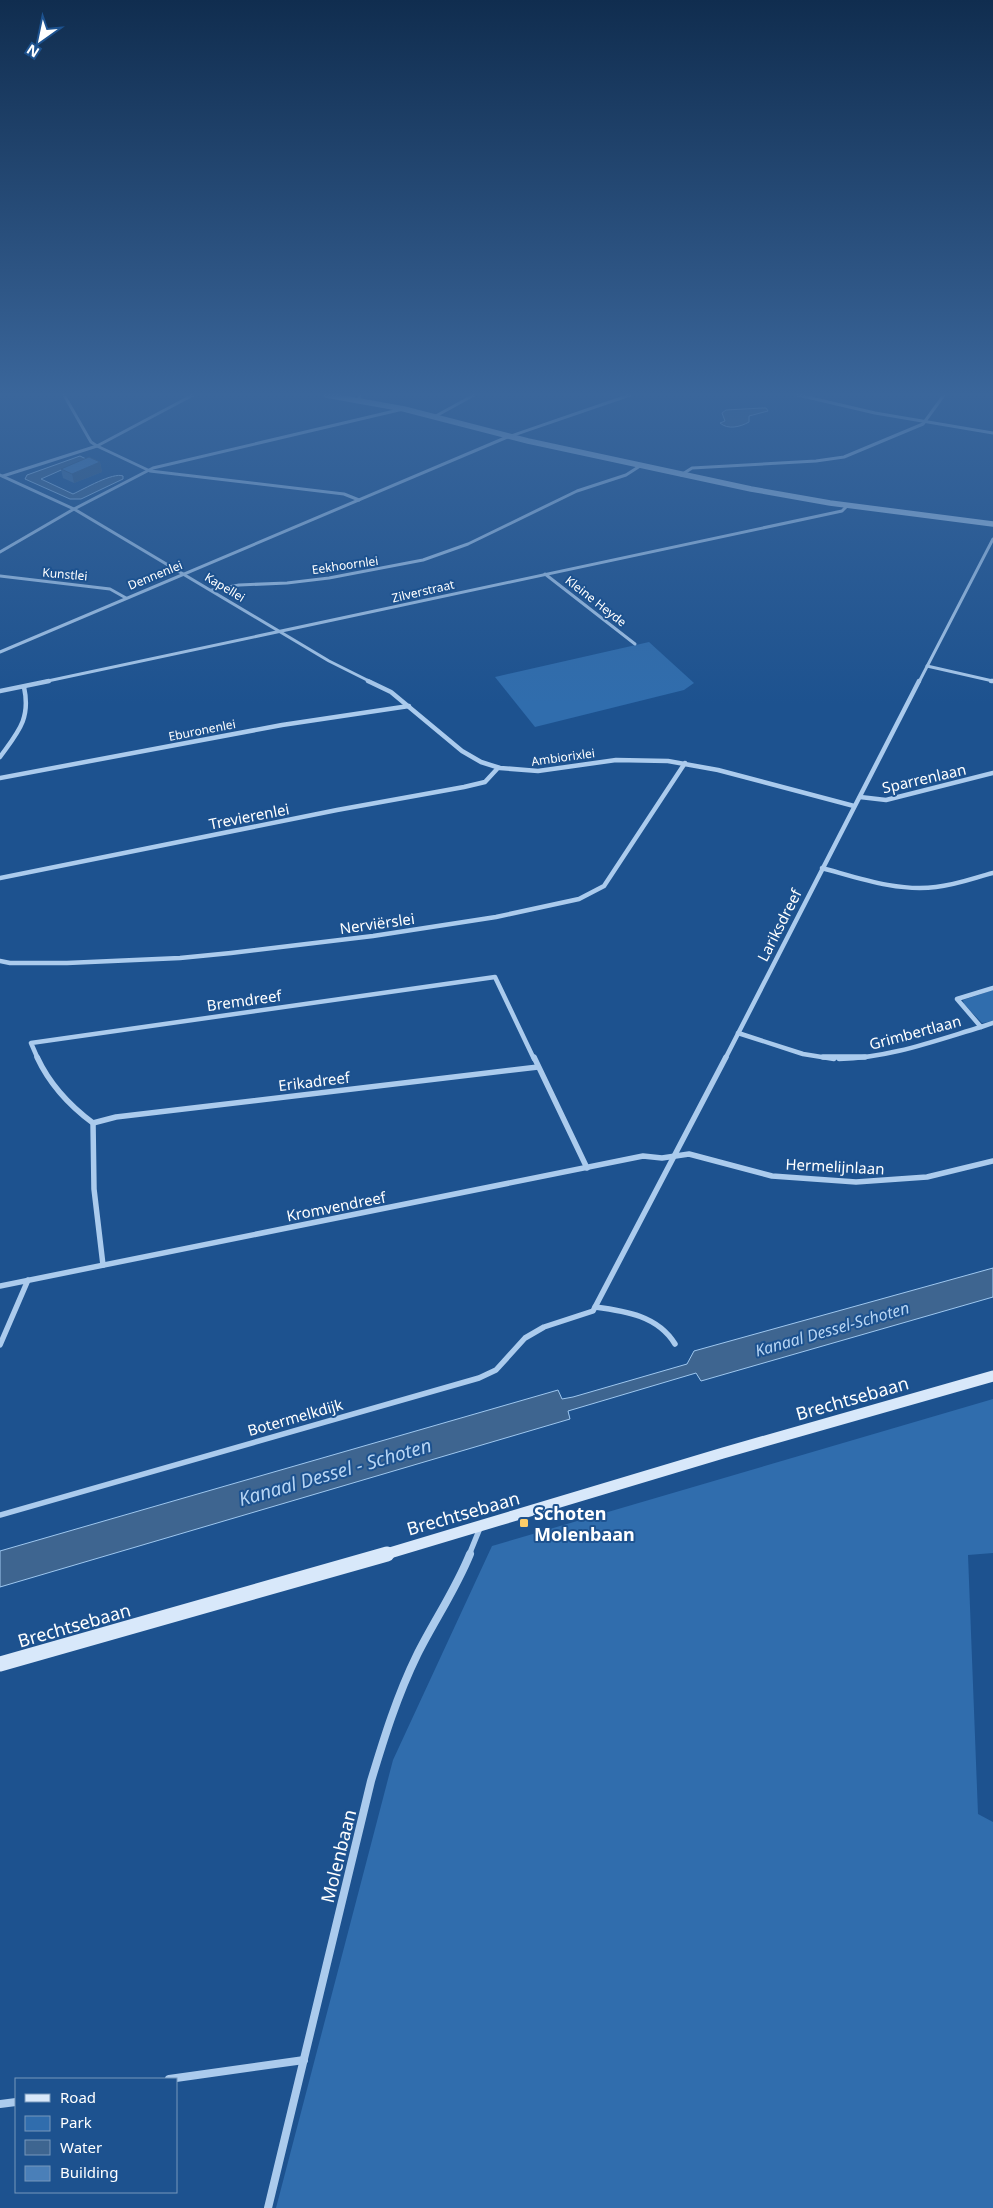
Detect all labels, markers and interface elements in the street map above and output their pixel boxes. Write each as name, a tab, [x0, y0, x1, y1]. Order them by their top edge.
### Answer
north arrow	[15, 15, 65, 65]
text: N	[23, 40, 43, 62]
street label: Eekhoornlei	[311, 552, 379, 578]
street label: Dennenlei	[125, 556, 185, 594]
street label: Kunstlei	[42, 564, 88, 584]
street label: Kapellei	[202, 568, 248, 606]
street label: Kleine Heyde	[562, 572, 630, 630]
street label: Zilverstraat	[390, 575, 456, 606]
street label: Eburonenlei	[167, 715, 237, 745]
street label: Ambiorixlei	[530, 744, 596, 770]
street label: Sparrenlaan	[880, 759, 968, 797]
street label: Trevierenlei	[207, 798, 291, 834]
street label: Lariksdreef	[752, 885, 806, 965]
street label: Nerviërslei	[338, 908, 416, 938]
street label: Bremdreef	[205, 985, 284, 1015]
street label: Grimbertlaan	[867, 1010, 963, 1054]
street label: Erikadreef	[277, 1067, 352, 1095]
street label: Hermelijnlaan	[785, 1153, 885, 1179]
street label: Kromvendreef	[285, 1186, 388, 1225]
water label: Kanaal Dessel-Schoten	[752, 1296, 912, 1362]
street label: Brechtsebaan	[793, 1370, 911, 1426]
street label: Botermelkdijk	[245, 1394, 345, 1440]
water label: Kanaal Dessel - Schoten	[236, 1432, 434, 1512]
street label: Brechtsebaan	[404, 1485, 522, 1541]
place label: Schoten Molenbaan	[534, 1501, 635, 1546]
marker: Schoten Molenbaan	[518, 1517, 530, 1529]
street label: Brechtsebaan	[15, 1597, 133, 1653]
street label: Molenbaan	[315, 1807, 361, 1905]
legend	[15, 2078, 178, 2193]
text: Road	[60, 2087, 96, 2107]
text: Park	[60, 2112, 92, 2132]
text: Water	[60, 2137, 102, 2157]
text: Building	[60, 2162, 118, 2182]

